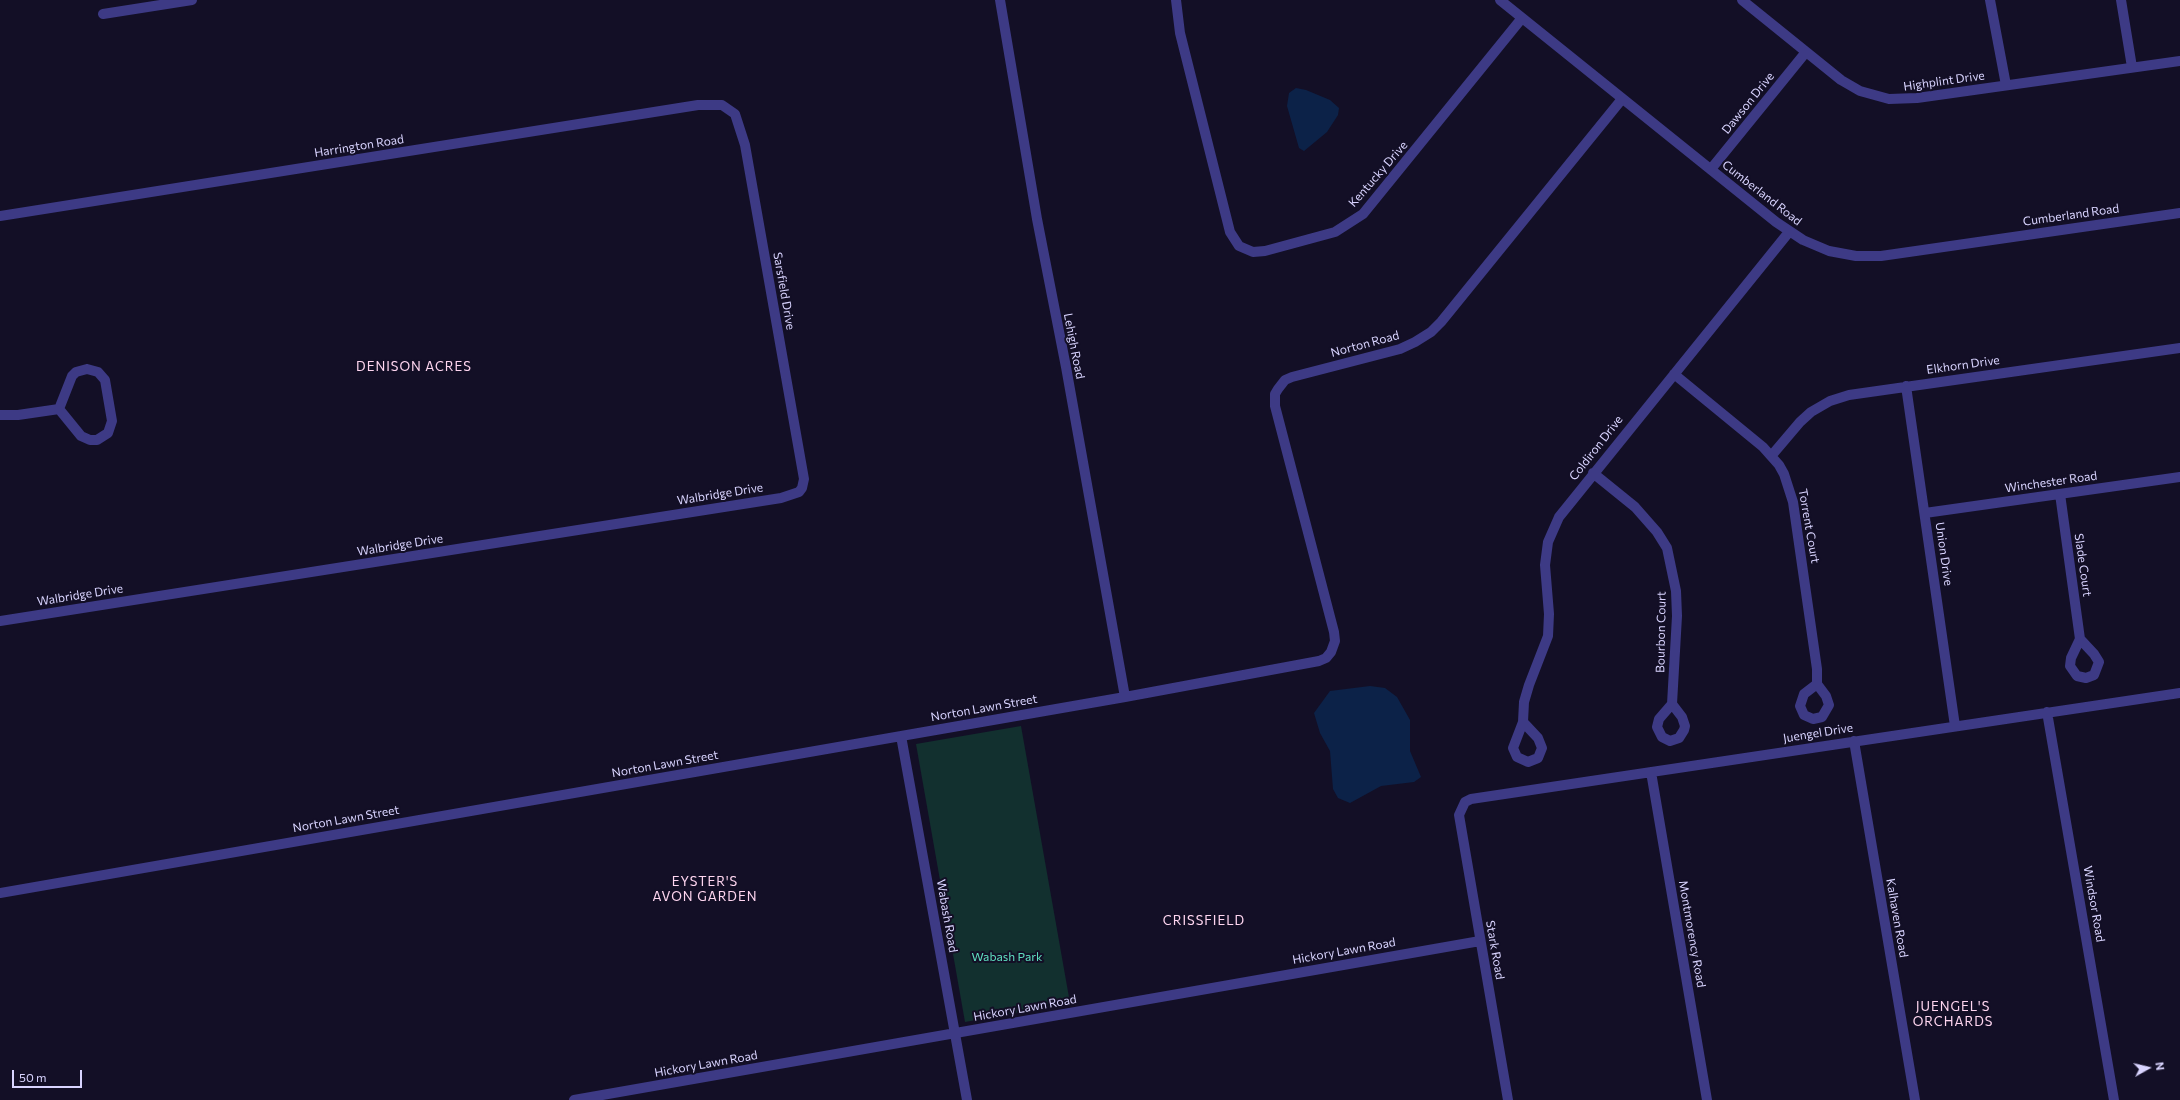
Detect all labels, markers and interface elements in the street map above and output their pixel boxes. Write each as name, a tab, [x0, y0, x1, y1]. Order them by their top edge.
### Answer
street label: Highplint Drive	[1903, 68, 1985, 94]
street label: Dawson Drive	[1719, 69, 1777, 137]
street label: Harrington Road	[313, 132, 405, 160]
street label: Kentucky Drive	[1346, 138, 1410, 210]
street label: Cumberland Road	[1719, 157, 1805, 229]
street label: Cumberland Road	[2022, 201, 2120, 229]
street label: Sarsfield Drive	[770, 251, 798, 331]
street label: Lehigh Road	[1061, 312, 1087, 380]
street label: Norton Road	[1329, 328, 1401, 360]
street label: Elkhorn Drive	[1926, 353, 2000, 377]
district label: DENISON ACRES	[356, 359, 472, 375]
street label: Coldiron Drive	[1566, 413, 1626, 483]
street label: Winchester Road	[2004, 468, 2098, 496]
street label: Walbridge Drive	[676, 480, 764, 508]
street label: Torrent Court	[1795, 488, 1823, 564]
street label: Union Drive	[1932, 521, 1956, 587]
street label: Walbridge Drive	[356, 531, 444, 559]
street label: Slade Court	[2071, 532, 2095, 598]
street label: Walbridge Drive	[36, 581, 124, 609]
street label: Bourbon Court	[1653, 591, 1669, 673]
street label: Norton Lawn Street	[930, 692, 1038, 724]
street label: Juengel Drive	[1782, 720, 1854, 746]
street label: Norton Lawn Street	[611, 748, 719, 780]
street label: Norton Lawn Street	[292, 803, 400, 835]
street label: Windsor Road	[2080, 865, 2108, 943]
district label: EYSTER'S AVON GARDEN	[653, 874, 757, 905]
street label: Kalhaven Road	[1883, 877, 1911, 959]
street label: Wabash Road	[933, 878, 961, 954]
street label: Montmorency Road	[1676, 879, 1708, 989]
district label: CRISSFIELD	[1163, 913, 1245, 929]
street label: Stark Road	[1483, 919, 1507, 981]
street label: Hickory Lawn Road	[1291, 935, 1397, 967]
park label: Wabash Park	[972, 950, 1042, 964]
street label: Hickory Lawn Road	[972, 992, 1078, 1024]
district label: JUENGEL'S ORCHARDS	[1913, 999, 1993, 1030]
street label: Hickory Lawn Road	[653, 1048, 759, 1080]
north arrow	[2128, 1048, 2168, 1088]
text: N	[2153, 1061, 2167, 1071]
scale bar	[14, 1062, 84, 1088]
text: 50 m	[19, 1070, 47, 1084]

